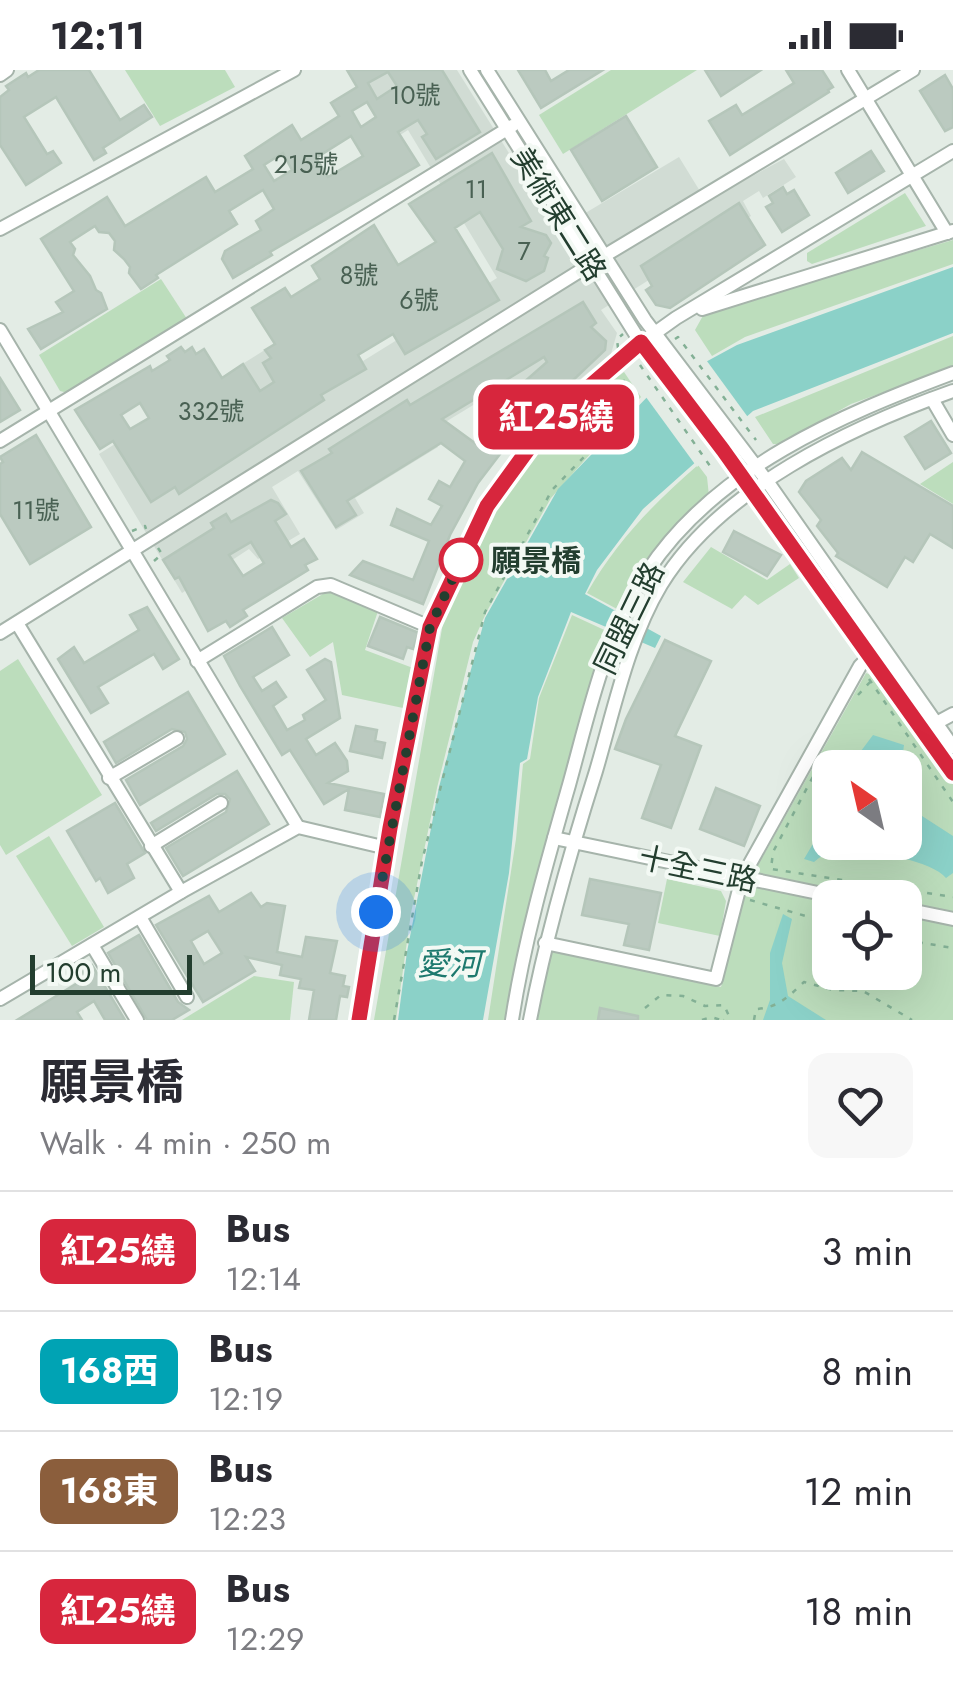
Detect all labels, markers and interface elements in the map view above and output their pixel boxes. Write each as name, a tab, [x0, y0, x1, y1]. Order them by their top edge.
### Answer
text: 12:11	[50, 8, 145, 63]
house number: 10號	[389, 77, 441, 113]
street label: 美術東二路	[501, 139, 617, 289]
house number: 215號	[274, 146, 338, 182]
house number: 11	[465, 171, 487, 207]
house number: 7	[517, 233, 531, 269]
house number: 8號	[340, 257, 378, 293]
house number: 6號	[399, 282, 439, 318]
line badge: 紅25繞	[486, 384, 626, 450]
text: 紅25繞	[498, 392, 614, 442]
house number: 332號	[178, 393, 244, 429]
house number: 11號	[12, 492, 60, 528]
marker: 願景橋	[440, 539, 482, 581]
place label: 願景橋	[491, 539, 581, 582]
street label: 同盟三路	[583, 555, 675, 681]
north arrow	[812, 750, 922, 860]
map controls	[812, 750, 922, 990]
street label: 十全三路	[635, 835, 761, 903]
button: locate	[812, 880, 922, 990]
your location	[351, 887, 401, 937]
water label: 愛河	[417, 941, 487, 987]
scale bar	[30, 950, 192, 994]
text: 100 m	[45, 952, 121, 993]
text: 願景橋	[40, 1048, 184, 1117]
button: heart	[808, 1053, 913, 1158]
text: Walk · 4 min · 250 m	[40, 1120, 331, 1166]
text: Bus	[226, 1201, 290, 1256]
text: 3 min	[821, 1224, 913, 1279]
text: 紅25繞	[60, 1226, 176, 1276]
text: 12:14	[226, 1256, 301, 1302]
text: Bus	[208, 1321, 273, 1376]
text: 8 min	[821, 1344, 913, 1399]
text: 168西	[60, 1346, 158, 1396]
text: 12:19	[208, 1376, 283, 1422]
text: Bus	[208, 1441, 273, 1496]
text: 12 min	[803, 1464, 913, 1519]
text: 168東	[60, 1466, 158, 1516]
text: 12:23	[208, 1496, 286, 1542]
text: Bus	[226, 1561, 290, 1616]
text: 18 min	[804, 1584, 913, 1639]
text: 紅25繞	[60, 1586, 176, 1636]
text: 12:29	[226, 1616, 304, 1662]

